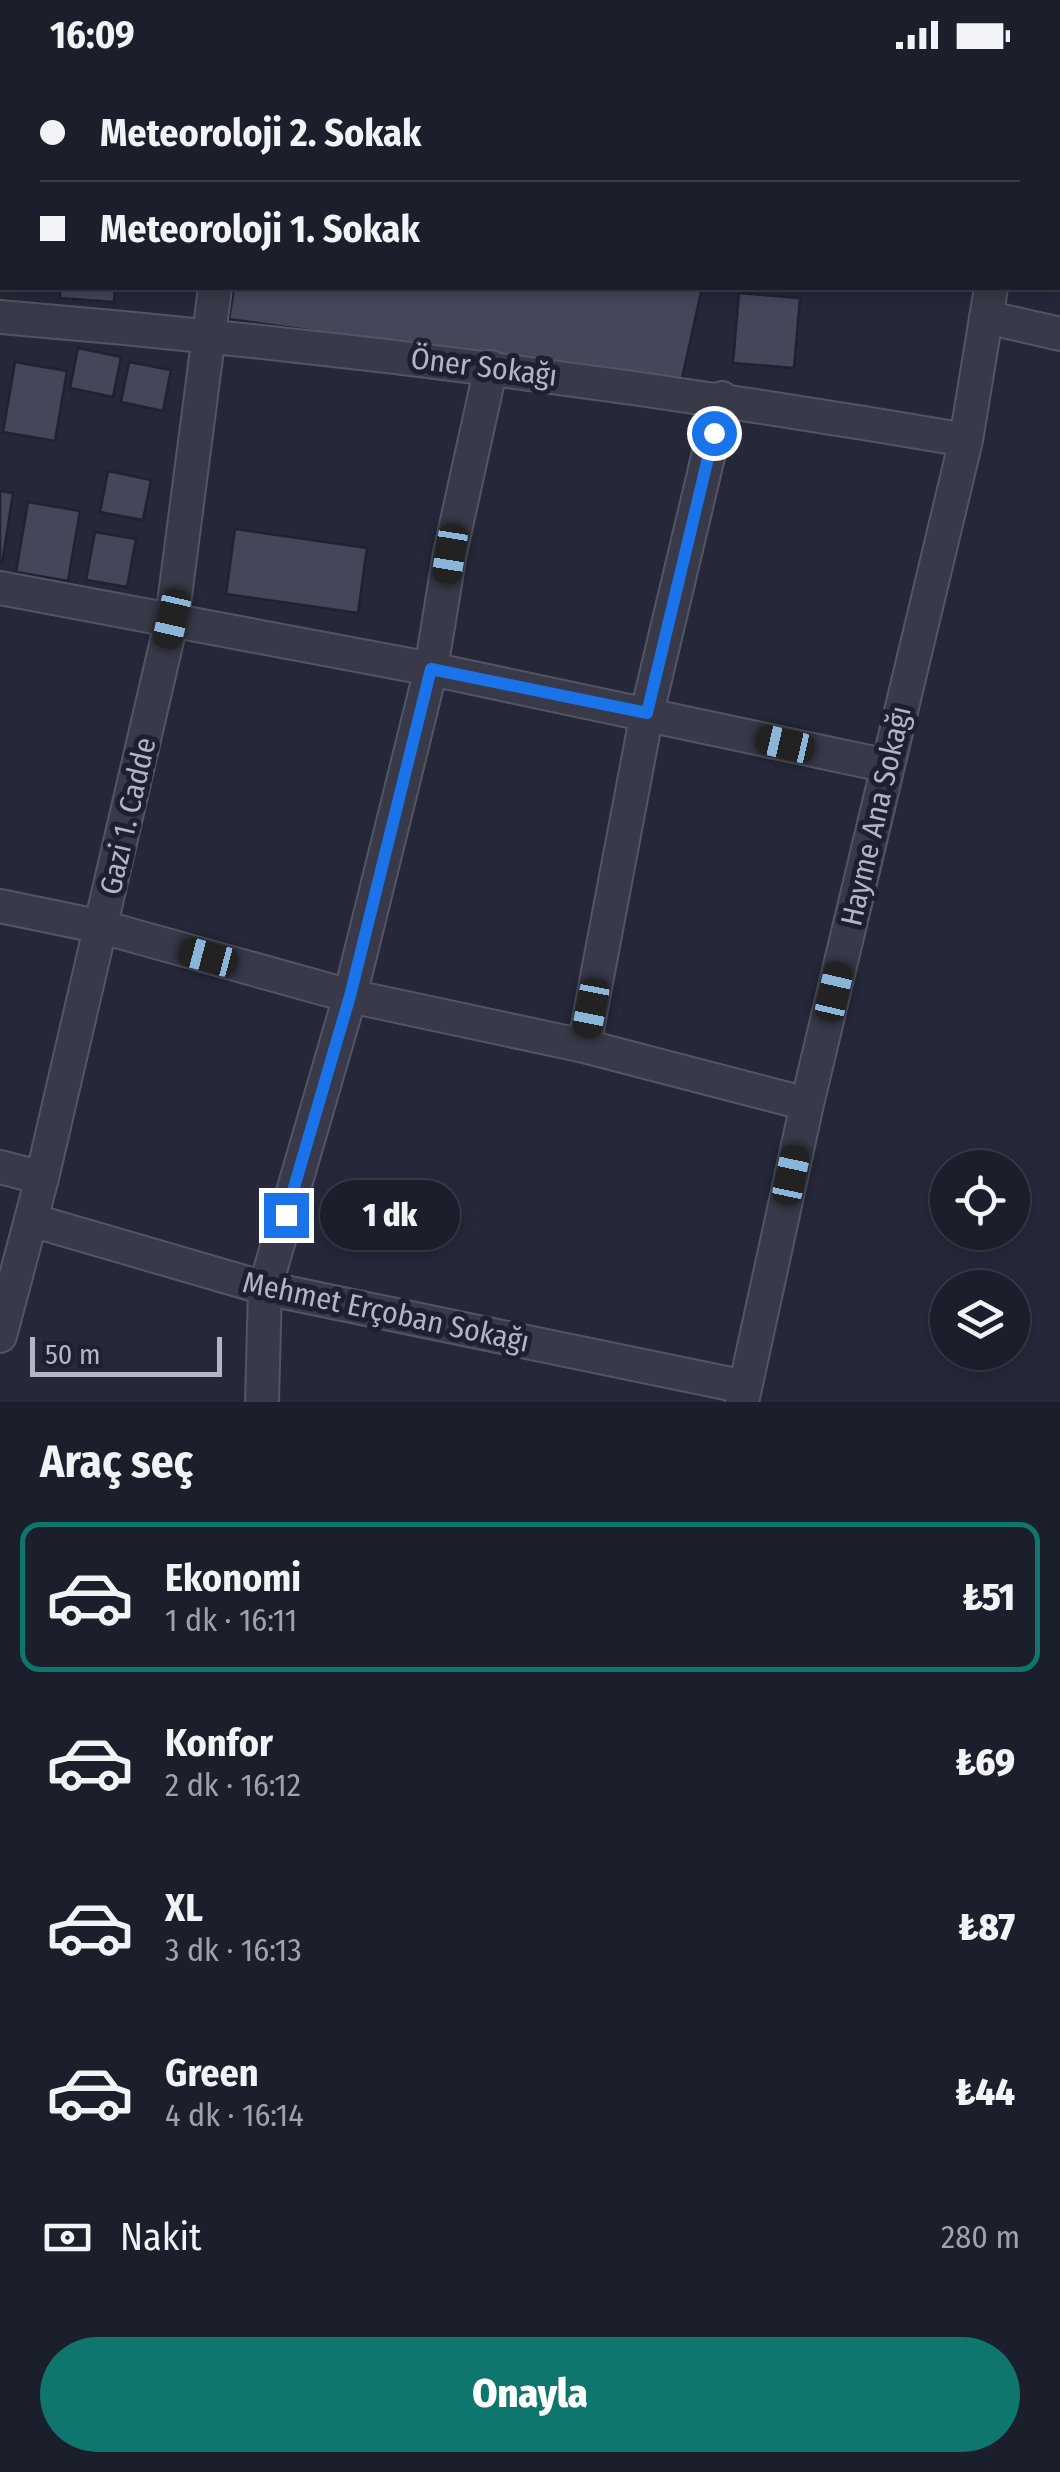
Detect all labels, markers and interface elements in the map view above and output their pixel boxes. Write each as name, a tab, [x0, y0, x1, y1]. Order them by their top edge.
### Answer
text: 16:09	[50, 12, 135, 58]
text: Meteoroloji 2. Sokak	[100, 110, 421, 156]
text: Meteoroloji 1. Sokak	[100, 206, 420, 252]
street label: Öner Sokağı	[409, 340, 559, 394]
route start	[692, 411, 737, 456]
car	[430, 522, 470, 586]
car	[151, 586, 193, 652]
street label: Hayme Ana Sokağı	[833, 703, 919, 929]
car	[752, 723, 818, 765]
street label: Gazi 1. Cadde	[92, 734, 164, 898]
car	[175, 935, 241, 979]
car	[813, 959, 855, 1025]
car	[571, 976, 611, 1040]
car	[770, 1143, 812, 1207]
map controls	[930, 1150, 1030, 1370]
button: locate	[930, 1150, 1030, 1250]
callout: 1 dk	[321, 1180, 461, 1250]
route end	[264, 1193, 309, 1238]
text: 1 dk	[363, 1196, 417, 1234]
street label: Mehmet Erçoban Sokağı	[240, 1264, 532, 1360]
button: layers	[930, 1270, 1030, 1370]
scale bar	[30, 1332, 222, 1376]
text: 50 m	[45, 1338, 101, 1371]
text: Araç seç	[40, 1435, 193, 1489]
icon: car	[45, 1552, 135, 1642]
text: Ekonomi	[165, 1555, 301, 1601]
text: ₺51	[962, 1574, 1015, 1620]
text: 1 dk · 16:11	[165, 1601, 297, 1639]
icon: car	[45, 1717, 135, 1807]
text: Konfor	[165, 1720, 273, 1766]
text: ₺69	[955, 1739, 1015, 1785]
text: 2 dk · 16:12	[165, 1766, 301, 1804]
icon: car	[45, 1882, 135, 1972]
text: XL	[165, 1885, 203, 1931]
text: ₺87	[958, 1904, 1015, 1950]
text: 3 dk · 16:13	[165, 1931, 302, 1969]
icon: car	[45, 2047, 135, 2137]
text: Green	[165, 2050, 259, 2096]
text: ₺44	[955, 2069, 1015, 2115]
text: 4 dk · 16:14	[165, 2096, 304, 2134]
icon: cash	[40, 2210, 95, 2265]
text: Nakit	[120, 2214, 201, 2260]
text: 280 m	[941, 2218, 1020, 2256]
button: Onayla	[40, 2337, 1020, 2452]

